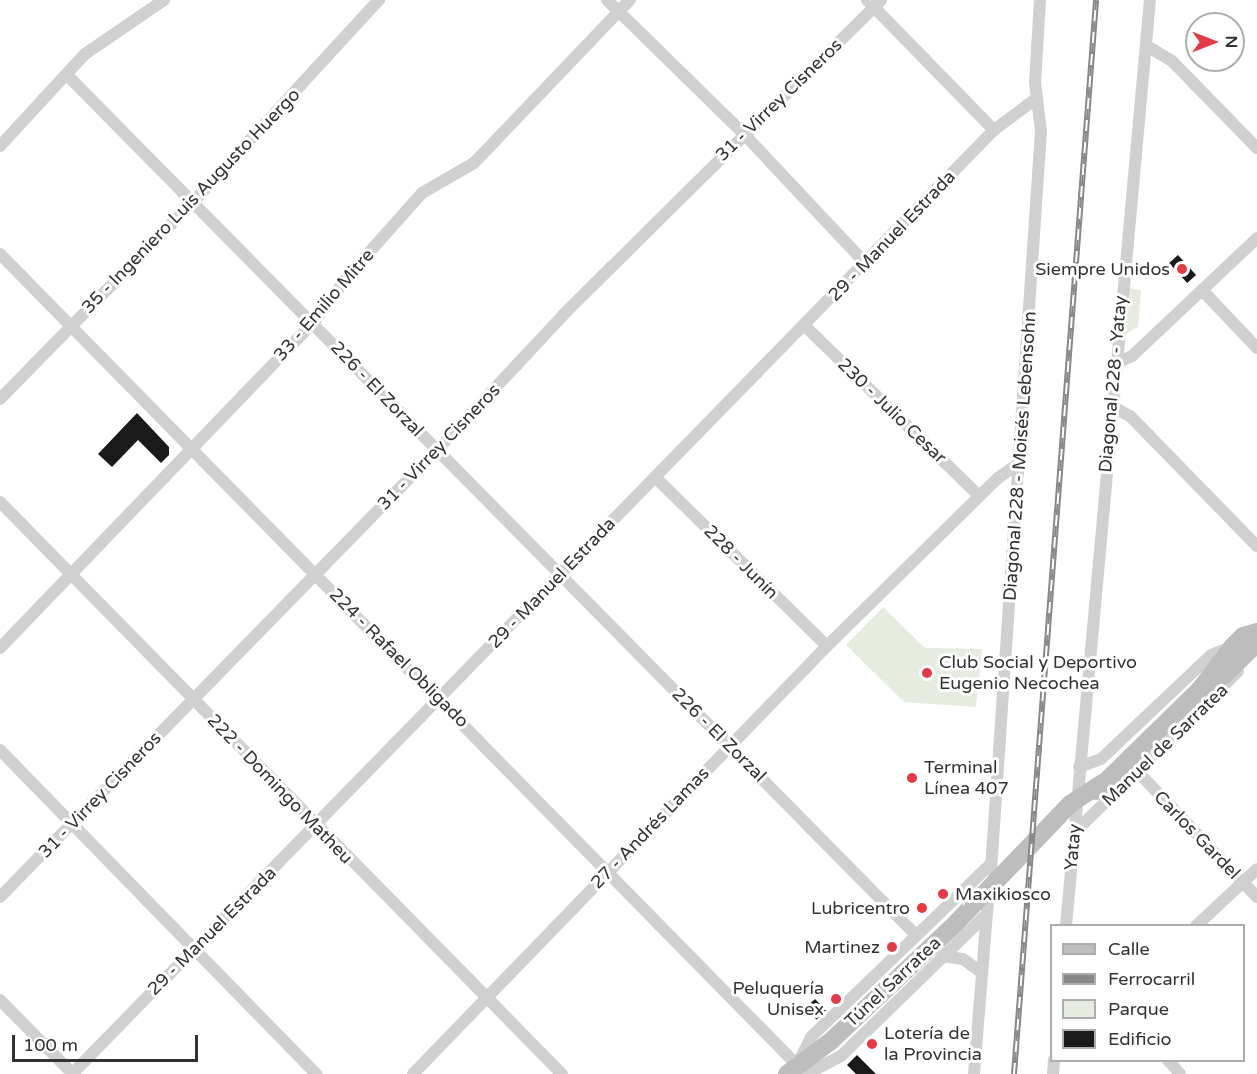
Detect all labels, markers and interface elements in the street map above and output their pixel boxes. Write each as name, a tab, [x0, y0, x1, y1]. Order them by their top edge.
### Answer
north arrow	[1185, 12, 1245, 72]
street label: 31 - Virrey Cisneros	[711, 34, 847, 166]
text: N	[1221, 36, 1241, 48]
street label: 35 - Ingeniero Luis Augusto Huergo	[77, 84, 305, 318]
street label: 29 - Manuel Estrada	[824, 166, 960, 306]
street label: 33 - Emilio Mitre	[269, 244, 379, 366]
place label: Siempre Unidos	[1035, 258, 1170, 280]
marker: Siempre Unidos	[1175, 262, 1189, 276]
street label: Diagonal 228 - Yatay	[1095, 295, 1131, 473]
street label: Diagonal 228 - Moisés Lebensohn	[999, 310, 1041, 602]
street label: 226 - El Zorzal	[326, 337, 428, 441]
street label: 230 - Julio Cesar	[833, 354, 951, 468]
street label: 31 - Virrey Cisneros	[373, 379, 505, 515]
street label: 29 - Manuel Estrada	[484, 513, 620, 653]
street label: 228 - Junín	[699, 520, 783, 604]
street label: 224 - Rafael Obligado	[325, 584, 473, 732]
place label: Club Social y Deportivo Eugenio Necochea	[939, 652, 1137, 694]
marker: Club Social y Deportivo Eugenio Necochea	[920, 666, 934, 680]
street label: Manuel de Sarratea	[1097, 679, 1233, 811]
street label: 226 - El Zorzal	[667, 683, 771, 787]
street label: 222 - Domingo Matheu	[203, 710, 357, 868]
street label: 31 - Virrey Cisneros	[34, 727, 166, 863]
place label: Terminal Línea 407	[924, 757, 1009, 800]
street label: 27 - Andrés Lamas	[586, 763, 714, 893]
marker: Terminal Línea 407	[905, 771, 919, 785]
street label: Carlos Gardel	[1149, 786, 1245, 884]
street label: Yatay	[1060, 823, 1086, 871]
street label: 29 - Manuel Estrada	[143, 862, 281, 1000]
place label: Maxikiosco	[955, 883, 1051, 905]
marker: Maxikiosco	[936, 887, 950, 901]
place label: Lubricentro	[811, 897, 910, 919]
marker: Lubricentro	[915, 901, 929, 915]
legend	[1050, 924, 1245, 1062]
street label: Túnel Sarratea	[841, 932, 945, 1032]
place label: Martinez	[804, 936, 880, 958]
text: Calle	[1108, 938, 1150, 960]
marker: Martinez	[885, 940, 899, 954]
text: Ferrocarril	[1108, 968, 1195, 990]
place label: Peluquería Unisex	[733, 978, 824, 1020]
marker: Peluquería Unisex	[829, 992, 843, 1006]
text: Parque	[1108, 998, 1169, 1020]
scale bar	[15, 1023, 201, 1061]
place label: Lotería de la Provincia	[884, 1023, 982, 1066]
text: Edificio	[1108, 1028, 1172, 1050]
text: 100 m	[23, 1034, 78, 1056]
marker: Lotería de la Provincia	[865, 1037, 879, 1051]

